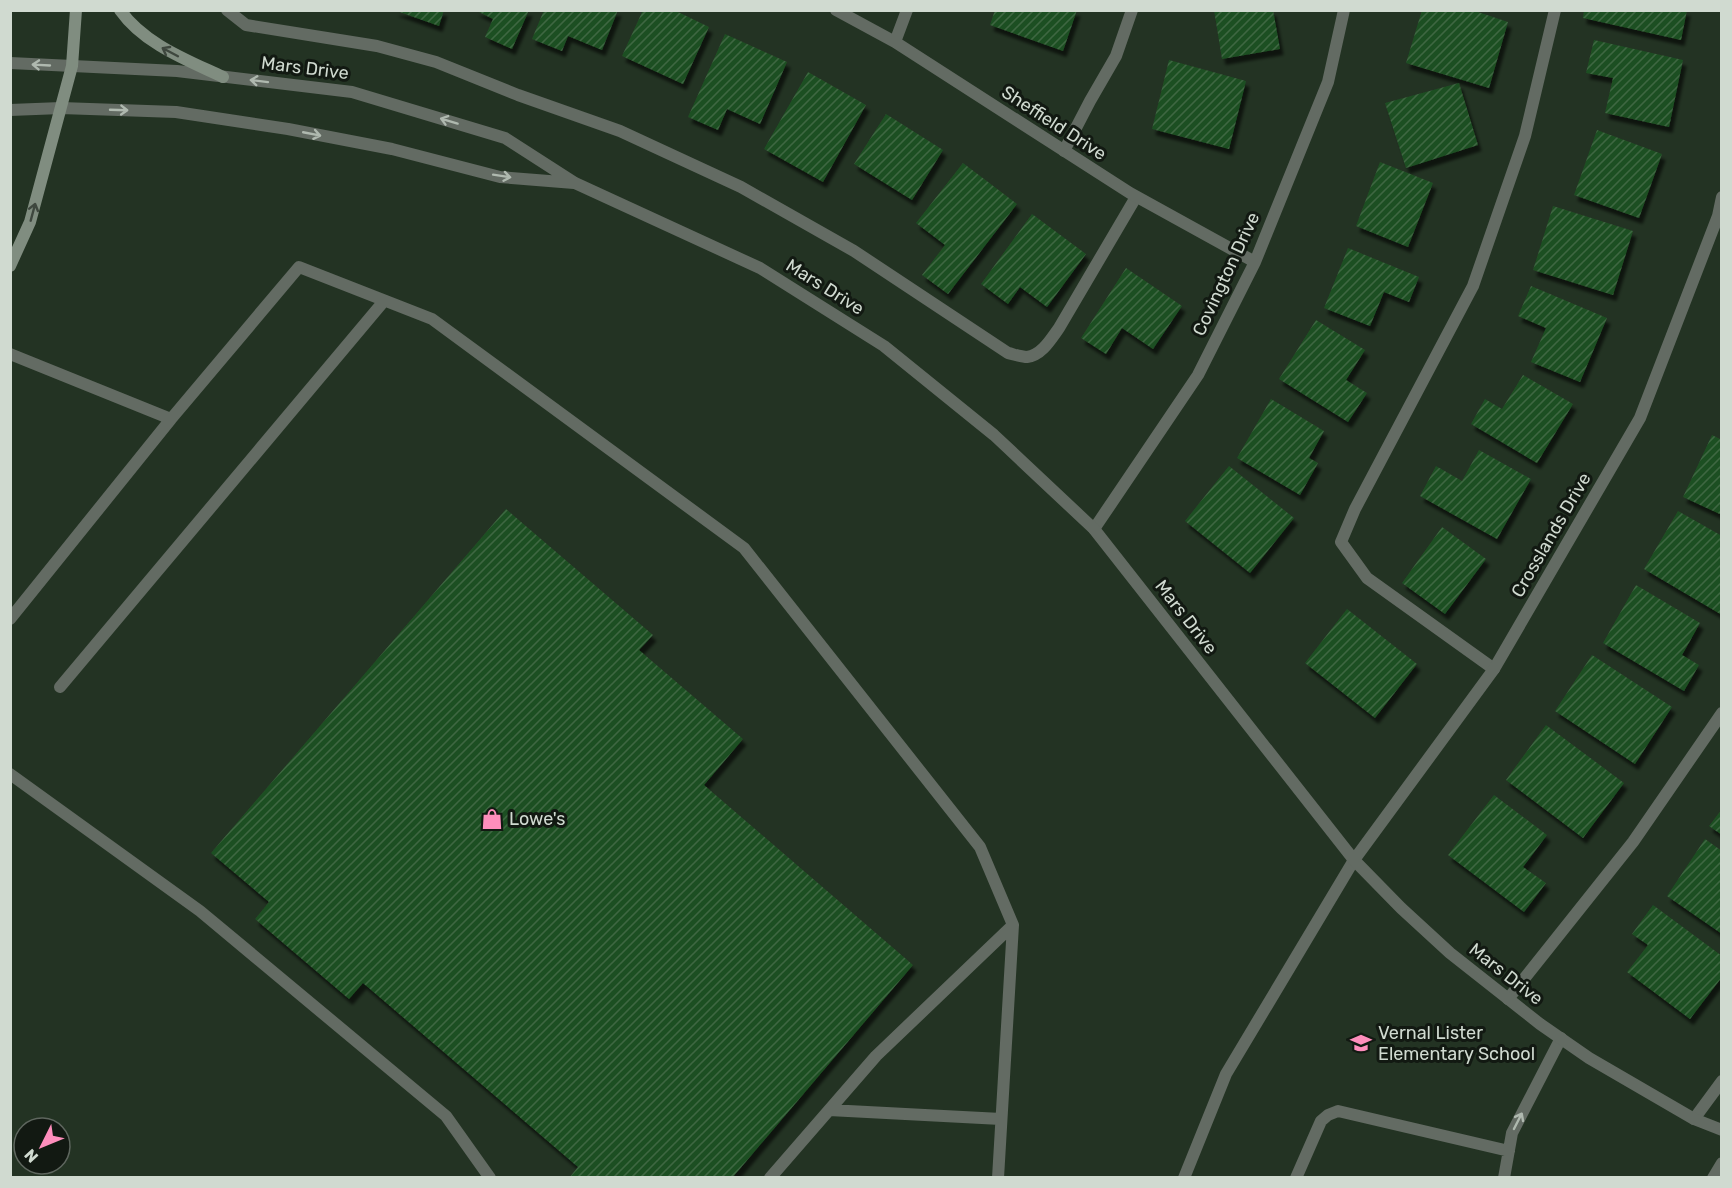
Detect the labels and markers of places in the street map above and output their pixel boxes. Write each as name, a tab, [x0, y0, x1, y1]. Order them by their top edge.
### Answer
shop icon: Lowe's	[480, 807, 504, 831]
place label: Lowe's	[509, 808, 566, 830]
place label: Vernal Lister Elementary School	[1378, 1022, 1535, 1065]
school or university icon: Vernal Lister Elementary School	[1349, 1031, 1373, 1055]

